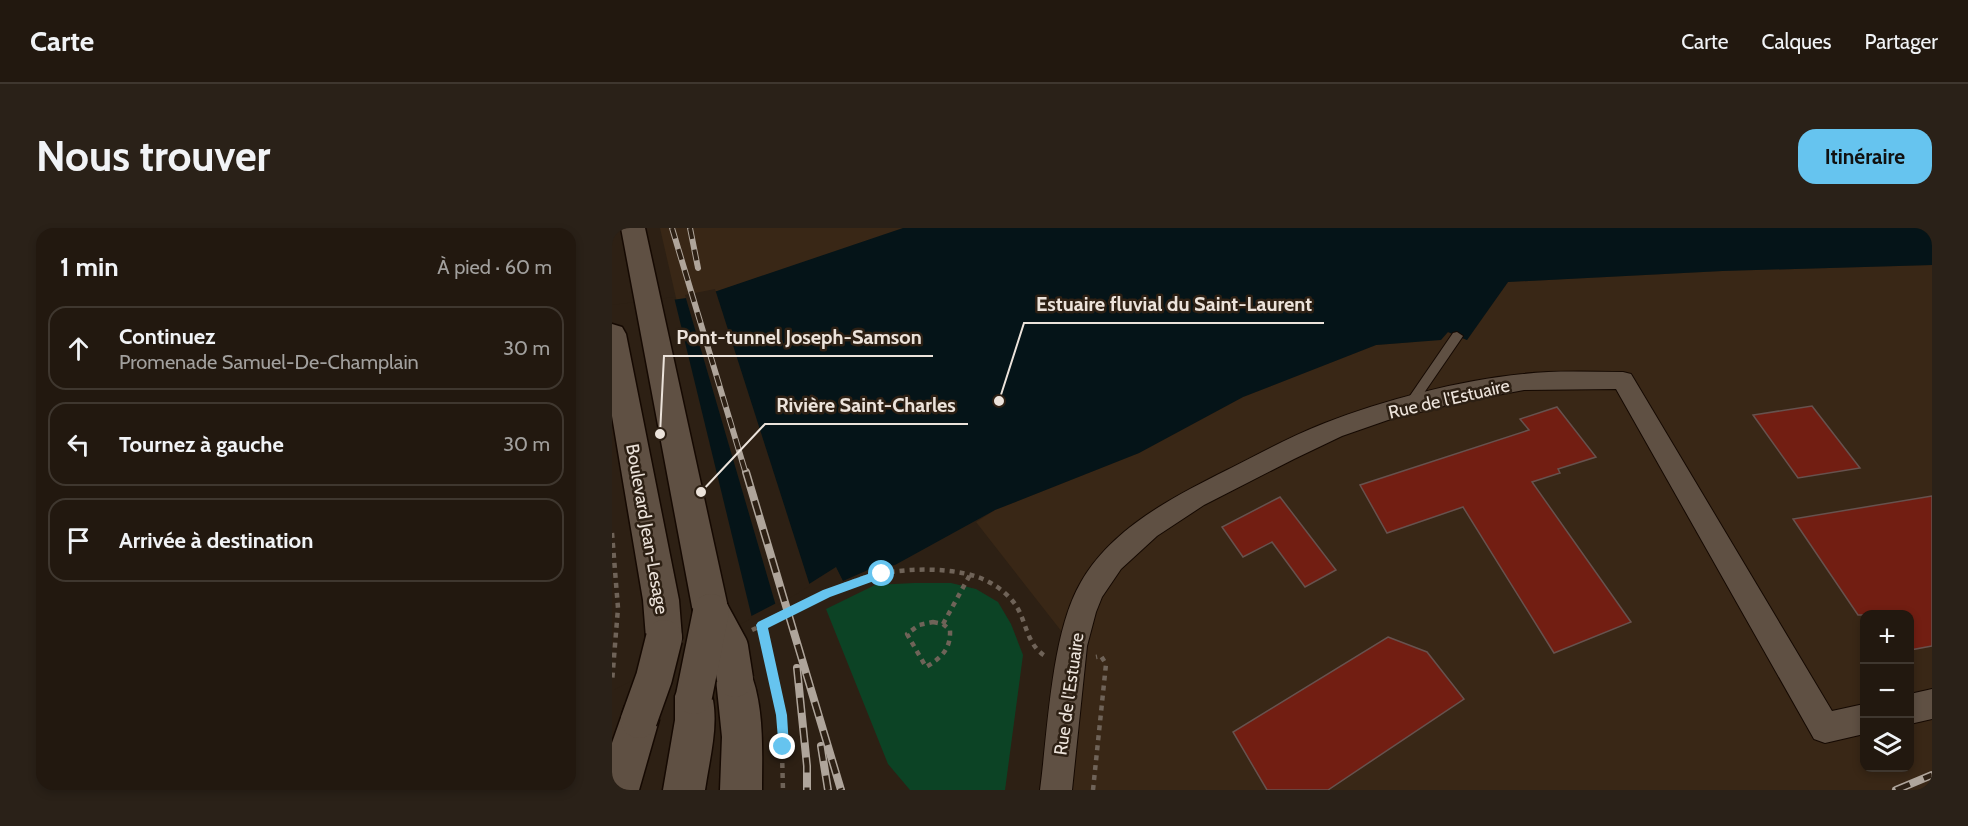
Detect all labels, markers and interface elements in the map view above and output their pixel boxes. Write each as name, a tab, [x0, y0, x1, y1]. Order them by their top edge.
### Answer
text: Carte	[30, 24, 94, 58]
text: Carte	[1681, 29, 1729, 54]
text: Calques	[1762, 29, 1832, 54]
text: Partager	[1865, 29, 1938, 54]
button: Itinéraire	[1798, 129, 1932, 184]
text: Nous trouver	[36, 130, 270, 182]
text: 1 min	[60, 251, 119, 283]
text: À pied · 60 m	[437, 255, 552, 279]
callout: Estuaire fluvial du Saint-Laurent	[1024, 285, 1324, 323]
text: Estuaire fluvial du Saint-Laurent	[1036, 292, 1312, 316]
callout: Pont-tunnel Joseph-Samson	[664, 318, 933, 356]
text: Continuez	[119, 323, 216, 350]
text: Pont-tunnel Joseph-Samson	[676, 325, 922, 349]
icon: ahead	[62, 332, 95, 365]
text: 30 m	[503, 336, 550, 360]
text: Promenade Samuel-De-Champlain	[119, 350, 419, 374]
street label: Rue de l'Estuaire	[1386, 374, 1512, 424]
callout: Rivière Saint-Charles	[765, 386, 968, 424]
text: Rivière Saint-Charles	[776, 393, 956, 417]
icon: left	[62, 428, 95, 461]
text: Tournez à gauche	[119, 431, 284, 458]
text: 30 m	[503, 432, 550, 456]
street label: Boulevard Jean-Lesage	[621, 442, 673, 616]
icon: arrive	[62, 524, 95, 557]
text: Arrivée à destination	[119, 527, 313, 554]
route start	[868, 560, 894, 586]
map controls	[1860, 610, 1914, 772]
button: +	[1860, 610, 1914, 664]
street label: Rue de l'Estuaire	[1049, 631, 1089, 757]
button: −	[1860, 664, 1914, 718]
button: layers	[1860, 718, 1914, 772]
route end	[769, 733, 795, 759]

